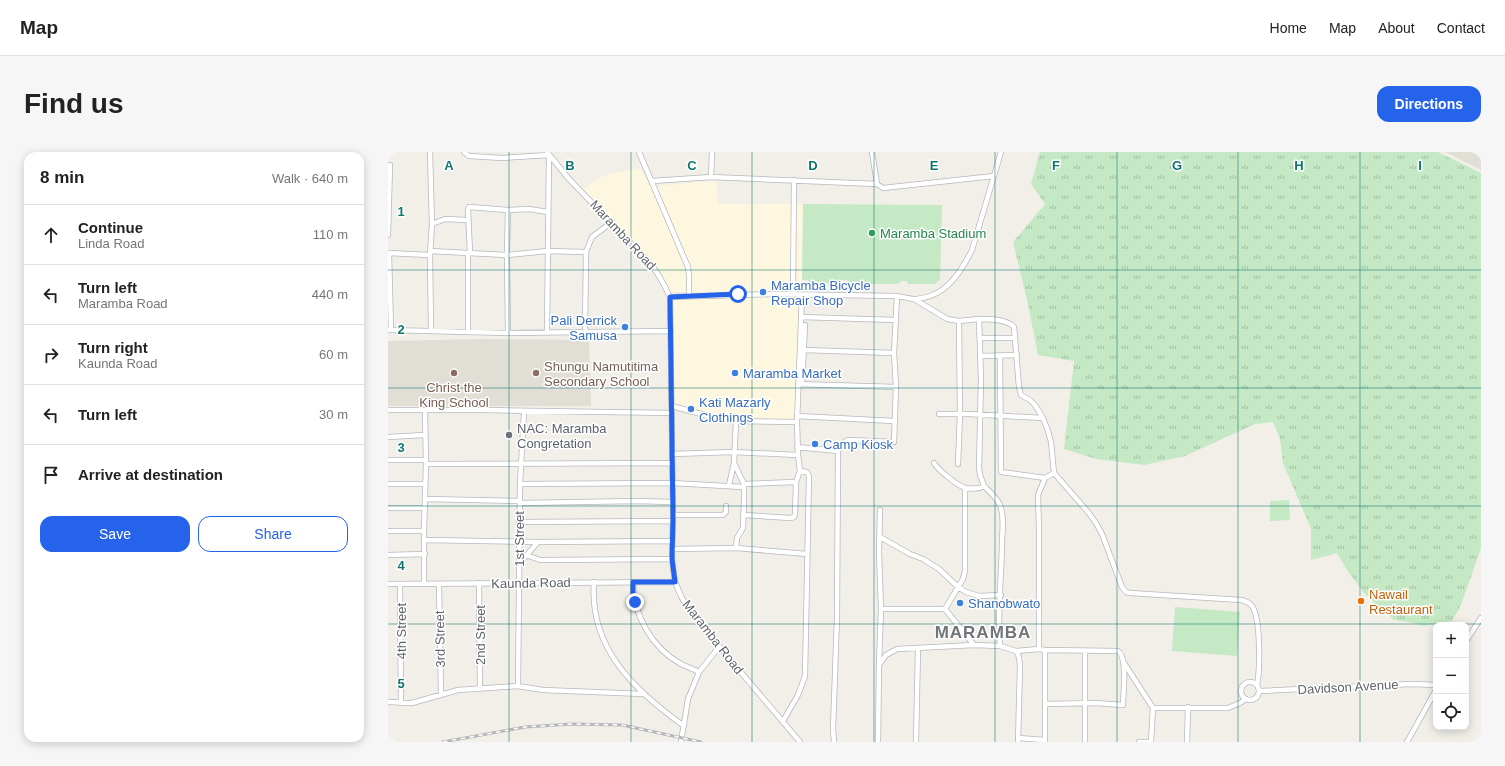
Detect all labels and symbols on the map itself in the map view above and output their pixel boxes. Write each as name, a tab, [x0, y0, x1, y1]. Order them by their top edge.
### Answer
text: A	[444, 158, 454, 173]
text: B	[565, 158, 575, 173]
text: C	[687, 158, 697, 173]
text: D	[808, 158, 818, 173]
text: E	[930, 158, 939, 173]
text: F	[1052, 158, 1060, 173]
text: G	[1172, 158, 1182, 173]
text: H	[1294, 158, 1304, 173]
text: I	[1418, 158, 1422, 173]
street label: Maramba Road	[587, 197, 659, 273]
text: 1	[397, 204, 405, 219]
place label: Maramba Stadium	[880, 226, 986, 241]
marker: Maramba Stadium	[867, 228, 877, 238]
place label: Maramba Bicycle Repair Shop	[771, 278, 871, 308]
route start	[729, 285, 747, 303]
marker: Maramba Bicycle Repair Shop	[758, 287, 768, 297]
place label: Pali Derrick Samusa	[551, 313, 618, 343]
text: 2	[397, 322, 405, 337]
marker: Pali Derrick Samusa	[620, 322, 630, 332]
place label: Shungu Namutitima Secondary School	[544, 359, 659, 389]
place label: Maramba Market	[743, 366, 842, 381]
marker: Christ the King School	[449, 368, 459, 378]
marker: Shungu Namutitima Secondary School	[531, 368, 541, 378]
marker: Maramba Market	[730, 368, 740, 378]
place label: Christ the King School	[419, 380, 489, 410]
place label: Kati Mazarly Clothings	[699, 395, 771, 425]
marker: Kati Mazarly Clothings	[686, 404, 696, 414]
place label: NAC: Maramba Congretation	[517, 421, 607, 451]
marker: NAC: Maramba Congretation	[504, 430, 514, 440]
place label: Camp Kiosk	[823, 437, 894, 452]
marker: Camp Kiosk	[810, 439, 820, 449]
text: 3	[397, 440, 405, 455]
street label: 1st Street	[512, 511, 527, 567]
text: 4	[397, 558, 405, 573]
street label: Kaunda Road	[491, 575, 571, 591]
place label: Nawail Restaurant	[1369, 587, 1433, 617]
route end	[626, 593, 644, 611]
place label: Shanobwato	[968, 596, 1040, 611]
marker: Nawail Restaurant	[1356, 596, 1366, 606]
street label: Maramba Road	[680, 597, 746, 677]
marker: Shanobwato	[955, 598, 965, 608]
street label: 4th Street	[394, 602, 409, 659]
street label: 2nd Street	[473, 605, 488, 665]
street label: 3rd Street	[432, 610, 448, 668]
district label: MARAMBA	[935, 623, 1031, 642]
text: 5	[397, 676, 405, 691]
street label: Davidson Avenue	[1297, 677, 1399, 697]

